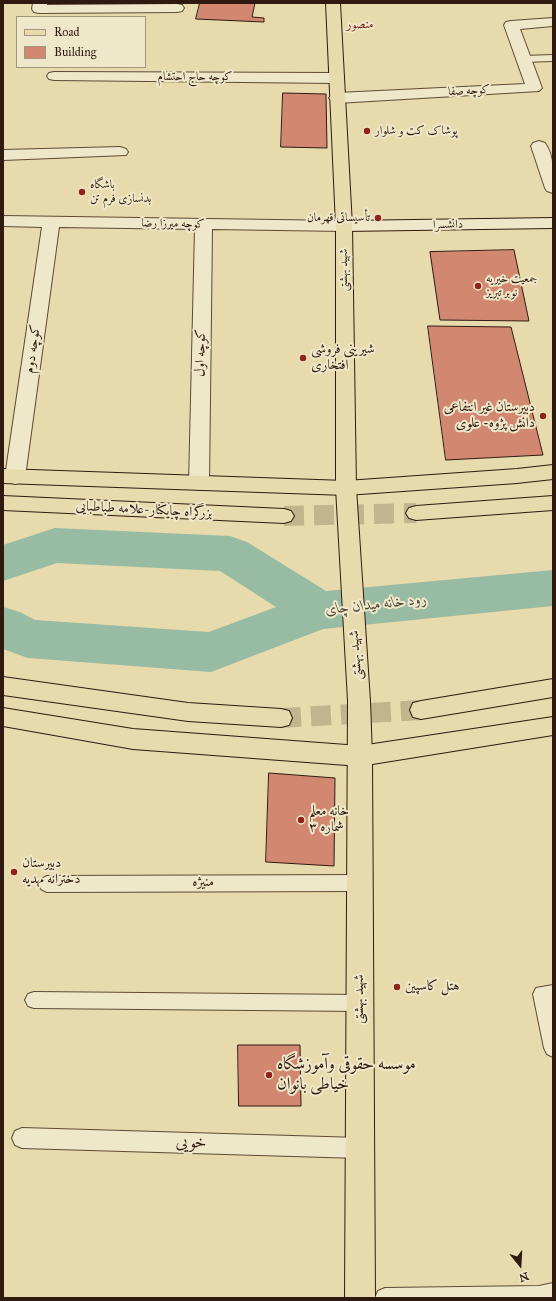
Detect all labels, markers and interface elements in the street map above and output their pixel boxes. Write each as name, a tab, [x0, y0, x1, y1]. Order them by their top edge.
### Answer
legend	[16, 16, 146, 68]
district label: منصور	[346, 17, 374, 33]
text: Road	[54, 25, 80, 39]
text: Building	[54, 45, 96, 59]
street label: کوچه حاج احتشام	[158, 70, 232, 84]
street label: کوچه صفا	[448, 83, 490, 99]
place label: پوشاک کت و شلوار	[375, 124, 458, 138]
marker: پوشاک کت و شلوار	[362, 126, 372, 136]
place label: باشگاه بدنسازی فرم تن	[90, 178, 151, 206]
marker: باشگاه بدنسازی فرم تن	[77, 187, 87, 197]
place label: تأسیساتی قهرمان	[307, 211, 370, 225]
marker: تأسیساتی قهرمان	[373, 213, 383, 223]
street label: کوچه میرزا رضا	[141, 216, 205, 232]
street label: دانشسرا	[433, 218, 463, 232]
street label: شهید بهشتى	[337, 249, 351, 291]
place label: جمعیت خیریه نوبر تبریز	[486, 272, 537, 300]
marker: جمعیت خیریه نوبر تبریز	[473, 281, 483, 291]
street label: کوچه دوم	[21, 324, 45, 374]
street label: کوچه اول	[192, 329, 210, 377]
place label: شیرینی فروشی افتخاری	[311, 342, 375, 374]
marker: شیرینی فروشی افتخاری	[298, 353, 308, 363]
place label: دبیرستان غیر انتفاعی دانش پژوه- علوی	[444, 400, 535, 432]
marker: دبیرستان غیر انتفاعی دانش پژوه- علوی	[538, 411, 548, 421]
street label: بزرگراه چایکنار-علامه طباطبایی	[75, 498, 213, 522]
water label: رود خانه میدان چای	[324, 591, 428, 619]
street label: شهید بهشتی	[346, 630, 366, 680]
place label: خانه معلم شماره ۳	[309, 804, 349, 836]
marker: خانه معلم شماره ۳	[296, 815, 306, 825]
place label: دبیرستان دخترانه مهدیه	[22, 856, 80, 888]
marker: دبیرستان دخترانه مهدیه	[9, 867, 19, 877]
street label: منیژه	[192, 875, 214, 891]
street label: شهید بهشتى	[352, 974, 368, 1024]
place label: هتل کاسپین	[405, 979, 460, 995]
marker: هتل کاسپین	[392, 982, 402, 992]
place label: موسسه حقوقی وآموزشگاه خیاطی بانوان	[277, 1055, 416, 1095]
marker: موسسه حقوقی وآموزشگاه خیاطی بانوان	[264, 1070, 274, 1080]
street label: خویی	[175, 1132, 207, 1154]
north arrow	[500, 1245, 540, 1285]
text: N	[517, 1269, 530, 1285]

